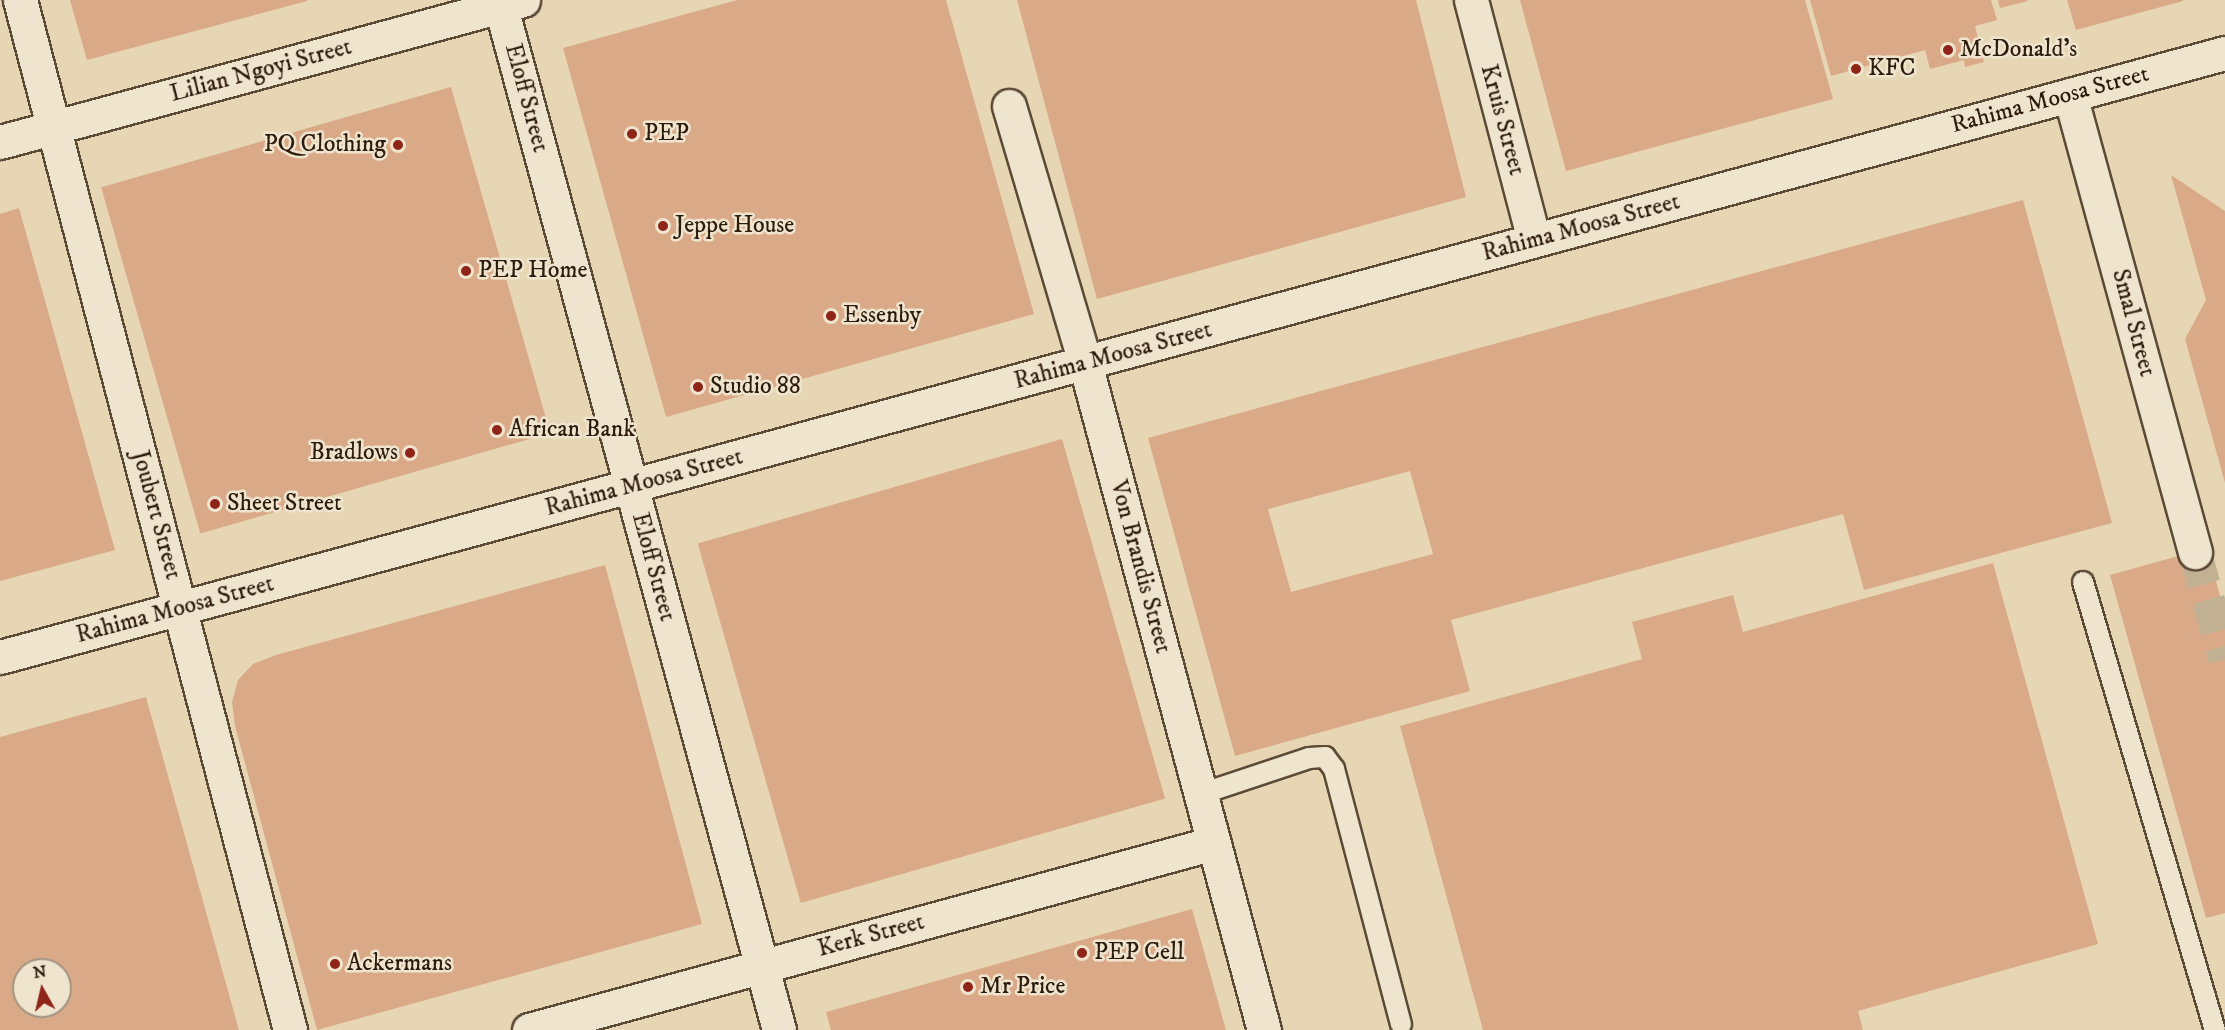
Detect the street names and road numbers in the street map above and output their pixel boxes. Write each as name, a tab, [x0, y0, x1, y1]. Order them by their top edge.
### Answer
street label: Lilian Ngoyi Street	[167, 33, 355, 109]
street label: Eloff Street	[498, 41, 554, 155]
street label: Rahima Moosa Street	[1948, 60, 2152, 140]
street label: Kruis Street	[1473, 61, 1531, 179]
street label: Rahima Moosa Street	[1479, 188, 1683, 268]
street label: Smal Street	[2105, 266, 2161, 380]
street label: Rahima Moosa Street	[1011, 316, 1215, 396]
street label: Rahima Moosa Street	[542, 443, 746, 523]
street label: Joubert Street	[125, 447, 187, 583]
street label: Von Brandis Street	[1103, 477, 1177, 657]
street label: Eloff Street	[625, 510, 681, 624]
street label: Rahima Moosa Street	[73, 570, 277, 650]
street label: Kerk Street	[815, 908, 927, 964]

